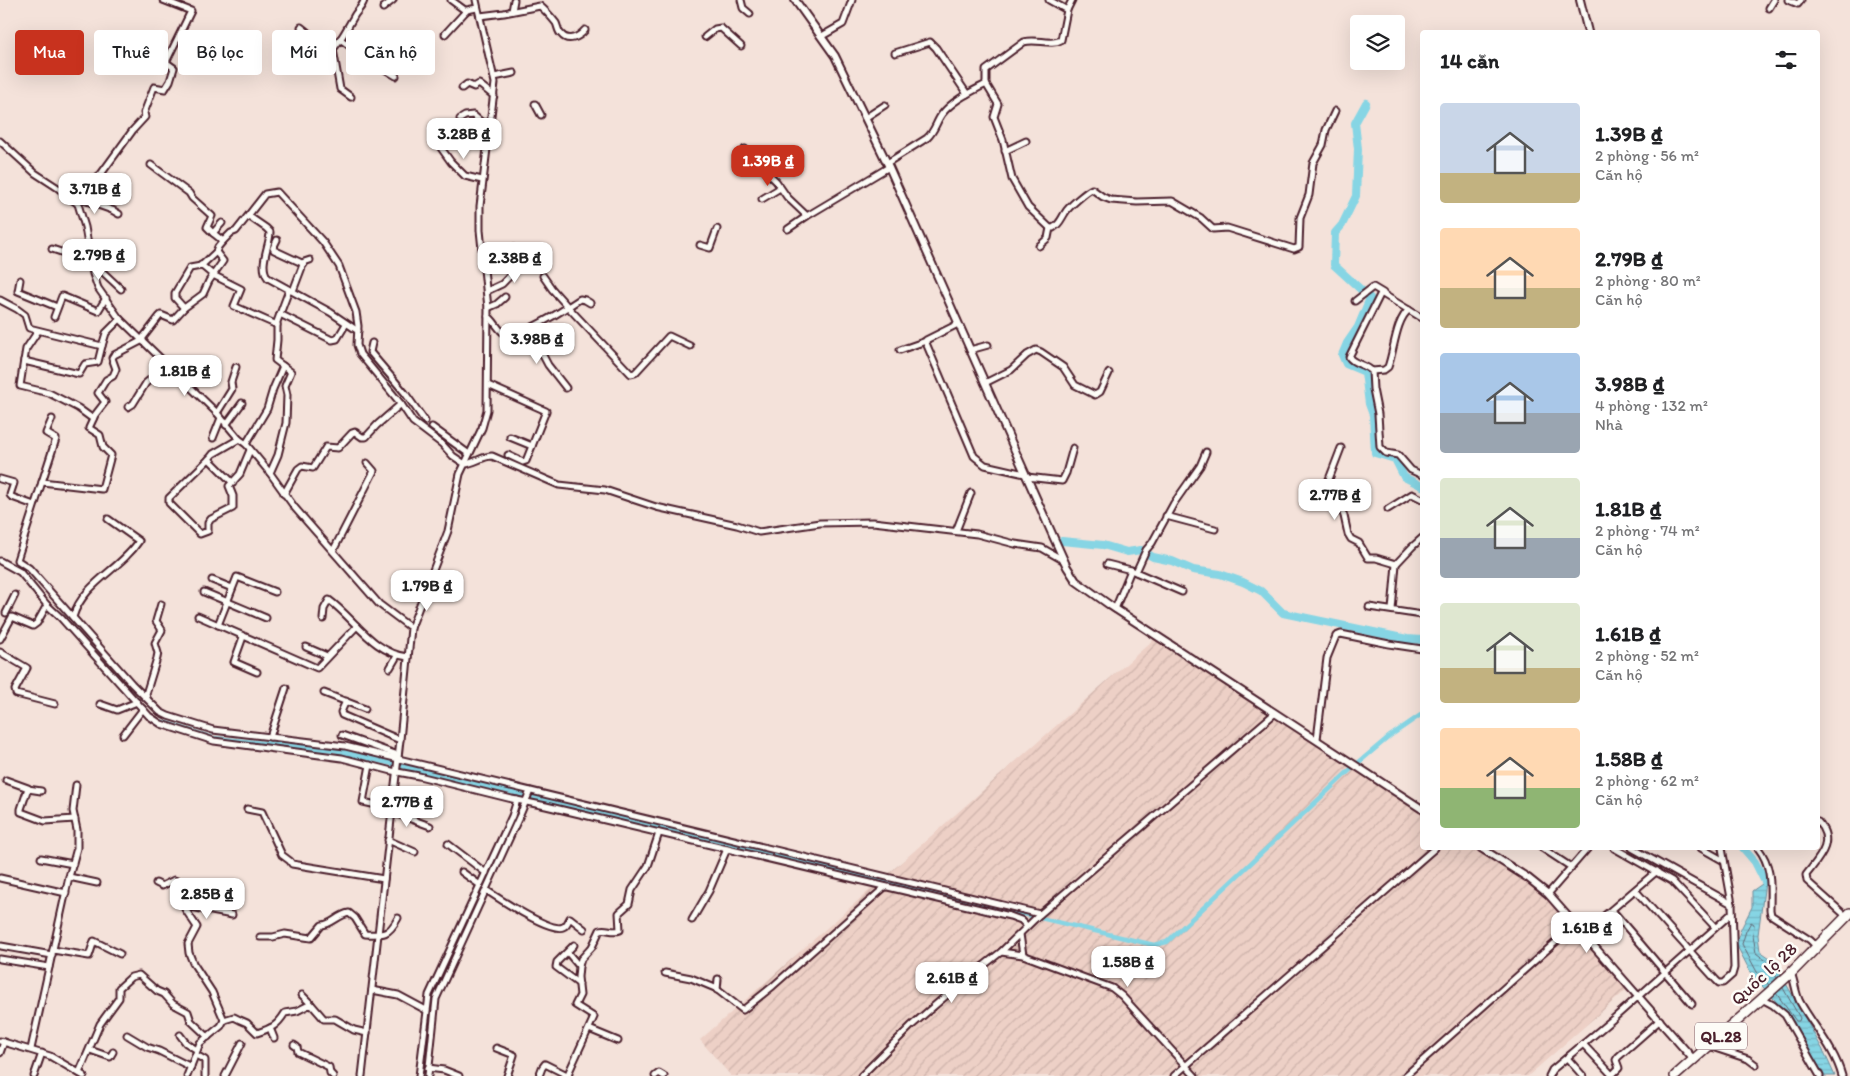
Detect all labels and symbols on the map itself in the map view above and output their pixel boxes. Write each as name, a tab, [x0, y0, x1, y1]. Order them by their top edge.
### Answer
pin: 3.28B ₫	[418, 118, 510, 160]
pin: 1.39B ₫	[722, 144, 814, 187]
pin: 3.71B ₫	[49, 172, 141, 215]
pin: 2.79B ₫	[53, 238, 145, 281]
pin: 2.38B ₫	[469, 242, 561, 284]
pin: 3.98B ₫	[491, 322, 583, 365]
pin: 1.81B ₫	[139, 354, 231, 397]
pin: 2.77B ₫	[1289, 478, 1381, 521]
pin: 1.79B ₫	[381, 570, 473, 612]
pin: 2.77B ₫	[361, 786, 453, 828]
pin: 2.85B ₫	[161, 878, 253, 920]
pin: 1.61B ₫	[1541, 912, 1633, 954]
street label: Quốc lộ 28	[1726, 938, 1802, 1010]
pin: 1.58B ₫	[1082, 946, 1174, 988]
pin: 2.61B ₫	[906, 962, 998, 1004]
road number: QL.28	[1695, 1022, 1747, 1050]

